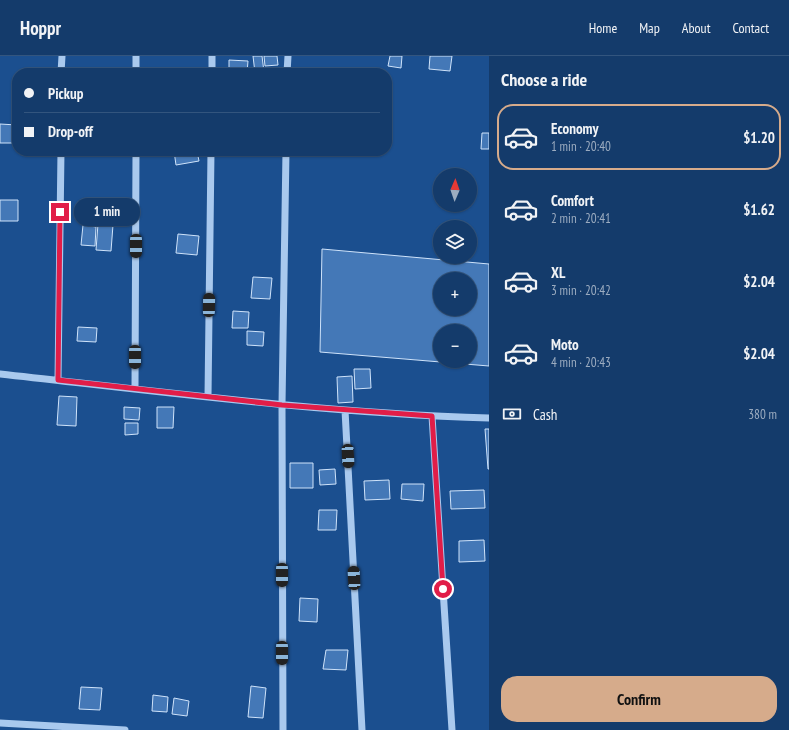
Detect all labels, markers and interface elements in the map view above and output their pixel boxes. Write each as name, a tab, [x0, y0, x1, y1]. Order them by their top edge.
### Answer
text: Hoppr	[20, 16, 61, 40]
text: Home	[589, 19, 617, 37]
text: Map	[639, 19, 660, 37]
text: About	[682, 19, 711, 37]
text: Contact	[733, 19, 769, 37]
text: Choose a ride	[501, 68, 587, 91]
text: Pickup	[48, 84, 83, 103]
icon: car	[503, 119, 539, 155]
text: Economy	[551, 119, 599, 138]
text: Drop-off	[48, 122, 93, 141]
text: $1.20	[743, 128, 775, 147]
text: 1 min · 20:40	[551, 138, 611, 155]
north arrow	[433, 168, 477, 212]
map controls	[433, 168, 477, 368]
icon: car	[503, 191, 539, 227]
text: Comfort	[551, 191, 594, 210]
callout: 1 min	[74, 198, 140, 226]
text: $1.62	[743, 200, 775, 219]
route end	[51, 203, 69, 221]
text: 1 min	[94, 203, 120, 220]
text: 2 min · 20:41	[551, 210, 611, 227]
button: layers	[433, 220, 477, 264]
car	[130, 234, 142, 258]
icon: car	[503, 263, 539, 299]
text: XL	[551, 263, 565, 282]
button: +	[433, 272, 477, 316]
text: $2.04	[743, 272, 775, 291]
text: 3 min · 20:42	[551, 282, 611, 299]
car	[203, 293, 215, 317]
button: −	[433, 324, 477, 368]
icon: car	[503, 335, 539, 371]
text: Moto	[551, 335, 579, 354]
text: $2.04	[743, 344, 775, 363]
car	[129, 345, 141, 369]
text: 4 min · 20:43	[551, 354, 611, 371]
icon: cash	[501, 403, 523, 425]
text: Cash	[533, 405, 557, 424]
text: 380 m	[748, 406, 777, 423]
car	[341, 444, 355, 468]
car	[276, 563, 288, 587]
car	[347, 566, 361, 590]
route start	[434, 580, 452, 598]
car	[276, 641, 288, 665]
button: Confirm	[501, 676, 777, 722]

